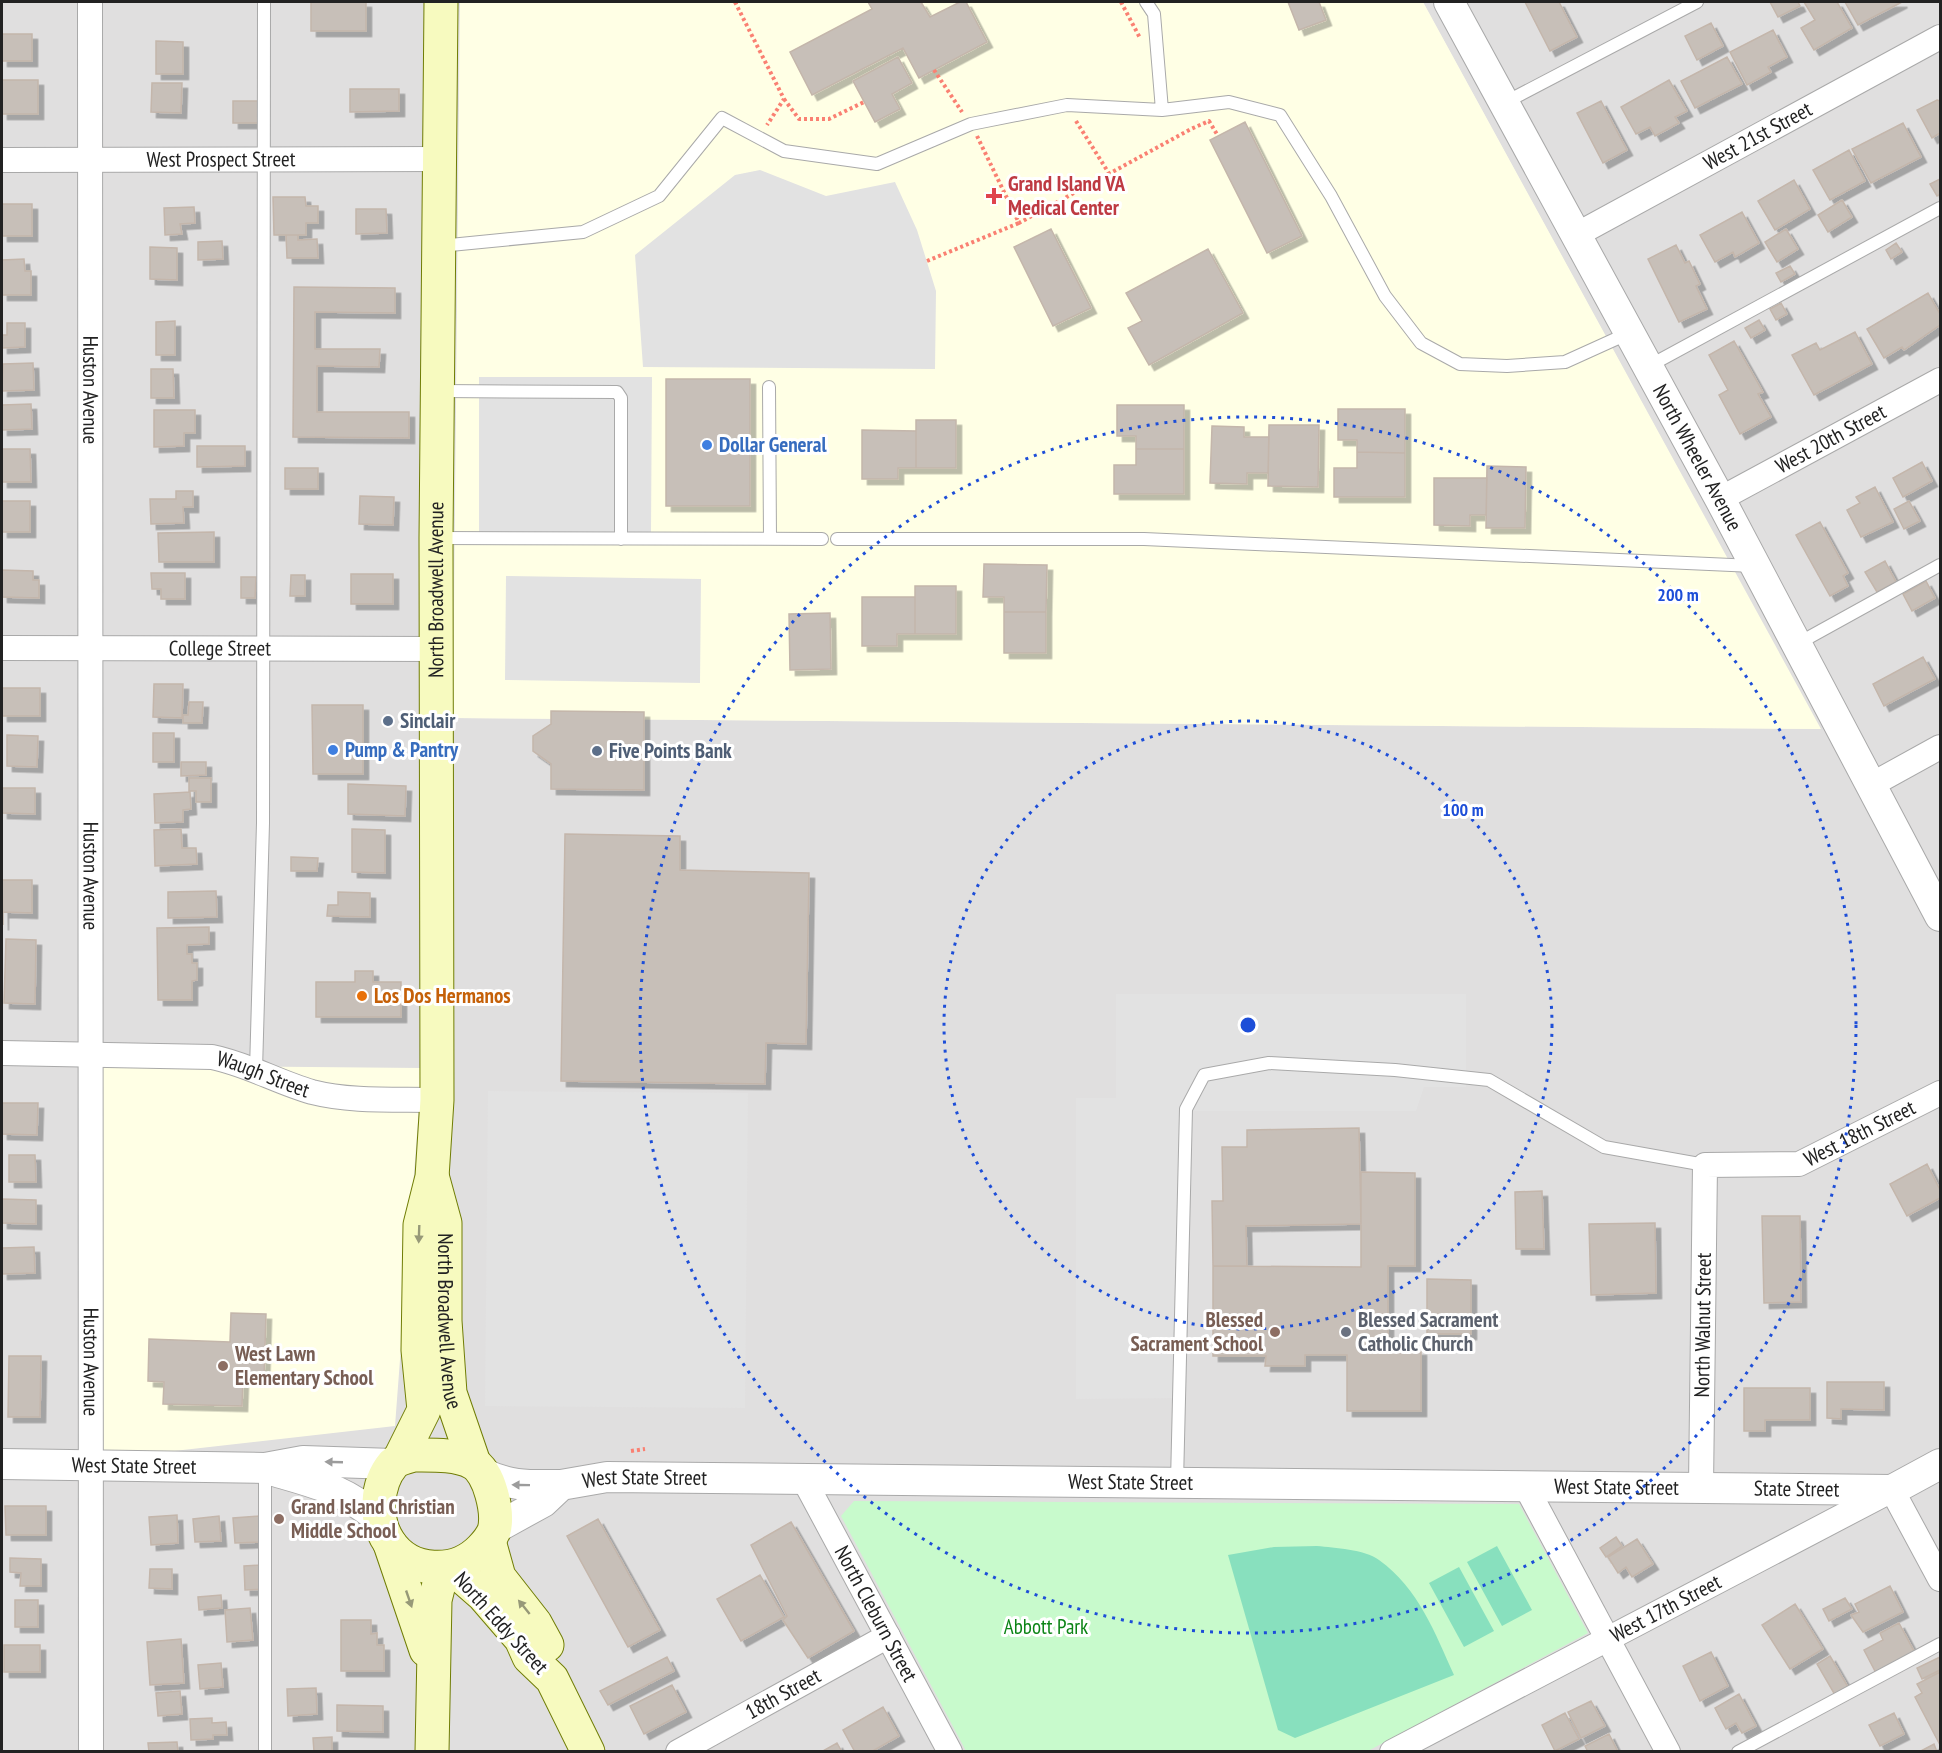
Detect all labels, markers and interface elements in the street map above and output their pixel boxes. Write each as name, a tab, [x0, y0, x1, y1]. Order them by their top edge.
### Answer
street label: West 21st Street	[1699, 95, 1817, 176]
street label: West Prospect Street	[146, 145, 296, 173]
place label: Grand Island VA Medical Center	[1008, 170, 1125, 221]
marker: Grand Island VA Medical Center	[985, 187, 1003, 205]
street label: Huston Avenue	[77, 336, 104, 444]
street label: North Wheeler Avenue	[1647, 379, 1748, 535]
street label: West 20th Street	[1771, 398, 1891, 479]
place label: Dollar General	[719, 431, 827, 458]
marker: Dollar General	[700, 438, 714, 452]
street label: North Broadwell Avenue	[422, 501, 449, 678]
text: 200 m	[1657, 583, 1699, 606]
street label: College Street	[169, 634, 271, 662]
place label: Sinclair	[400, 707, 456, 734]
marker: Sinclair	[381, 714, 395, 728]
place label: Pump & Pantry	[345, 736, 459, 763]
place label: Five Points Bank	[609, 737, 732, 764]
marker: Pump & Pantry	[326, 743, 340, 757]
marker: Five Points Bank	[590, 744, 604, 758]
text: 100 m	[1442, 798, 1484, 821]
street label: Huston Avenue	[77, 822, 105, 930]
place label: Los Dos Hermanos	[374, 982, 511, 1009]
marker: Los Dos Hermanos	[355, 989, 369, 1003]
centre of rings	[1238, 1015, 1258, 1035]
street label: Waugh Street	[214, 1045, 313, 1103]
street label: West 18th Street	[1799, 1094, 1920, 1172]
one-way arrow	[415, 1225, 424, 1244]
street label: North Broadwell Avenue	[432, 1233, 469, 1413]
street label: North Walnut Street	[1688, 1252, 1717, 1397]
place label: Blessed Sacrament School	[1130, 1306, 1264, 1357]
place label: Blessed Sacrament Catholic Church	[1358, 1306, 1498, 1357]
street label: Huston Avenue	[78, 1308, 105, 1416]
marker: Blessed Sacrament School	[1268, 1325, 1282, 1339]
marker: Blessed Sacrament Catholic Church	[1339, 1325, 1353, 1339]
place label: West Lawn Elementary School	[234, 1340, 374, 1391]
marker: West Lawn Elementary School	[216, 1359, 230, 1373]
street label: West State Street	[71, 1451, 197, 1480]
one-way arrow	[325, 1458, 344, 1467]
street label: West State Street	[580, 1463, 707, 1494]
street label: West State Street	[1068, 1468, 1193, 1496]
street label: West State Street	[1554, 1473, 1679, 1501]
street label: State Street	[1754, 1475, 1840, 1502]
one-way arrow	[511, 1480, 530, 1489]
place label: Grand Island Christian Middle School	[291, 1493, 455, 1544]
marker: Grand Island Christian Middle School	[272, 1512, 286, 1526]
street label: North Cleburn Street	[829, 1541, 924, 1686]
street label: North Eddy Street	[448, 1566, 555, 1680]
street label: West 17th Street	[1606, 1568, 1726, 1648]
one-way arrow	[404, 1590, 414, 1608]
one-way arrow	[517, 1599, 530, 1615]
park label: Abbott Park	[1004, 1613, 1088, 1640]
street label: 18th Street	[740, 1662, 825, 1725]

